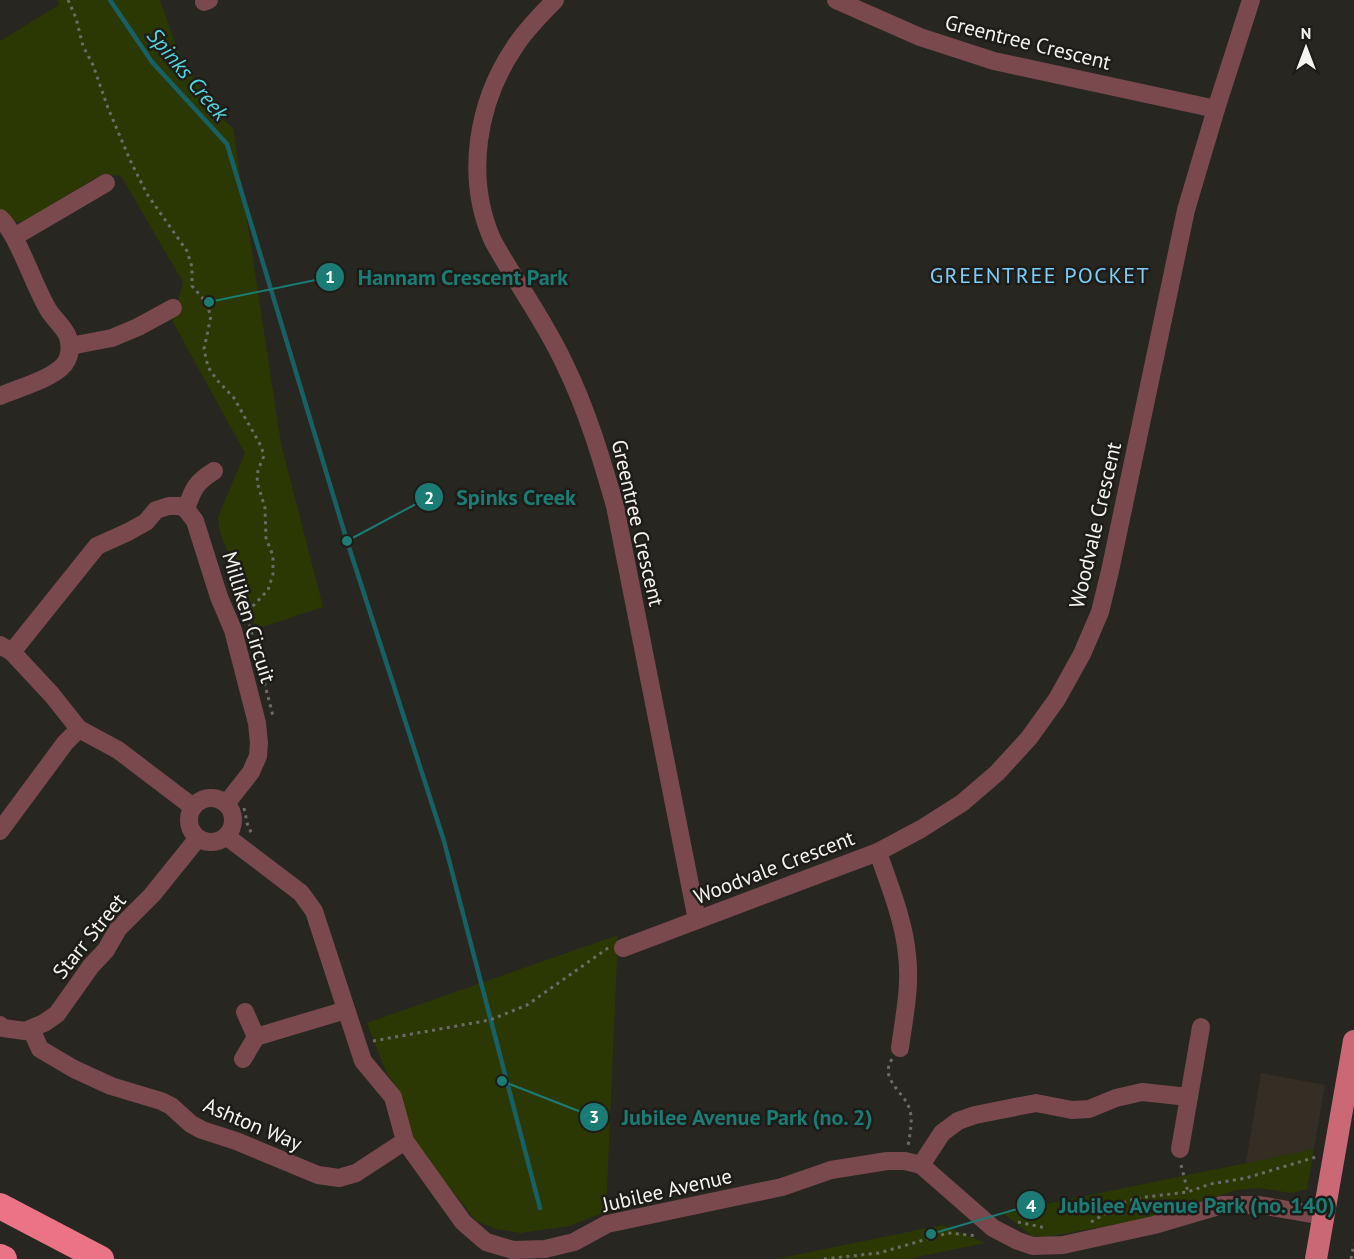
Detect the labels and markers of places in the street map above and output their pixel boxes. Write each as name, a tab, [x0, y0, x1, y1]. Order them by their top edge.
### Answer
callout: Hannam Crescent Park	[315, 257, 580, 297]
callout: Spinks Creek	[414, 477, 588, 517]
callout: Jubilee Avenue Park (no. 2)	[579, 1097, 886, 1137]
callout: Jubilee Avenue Park (no. 140)	[1016, 1185, 1349, 1225]

